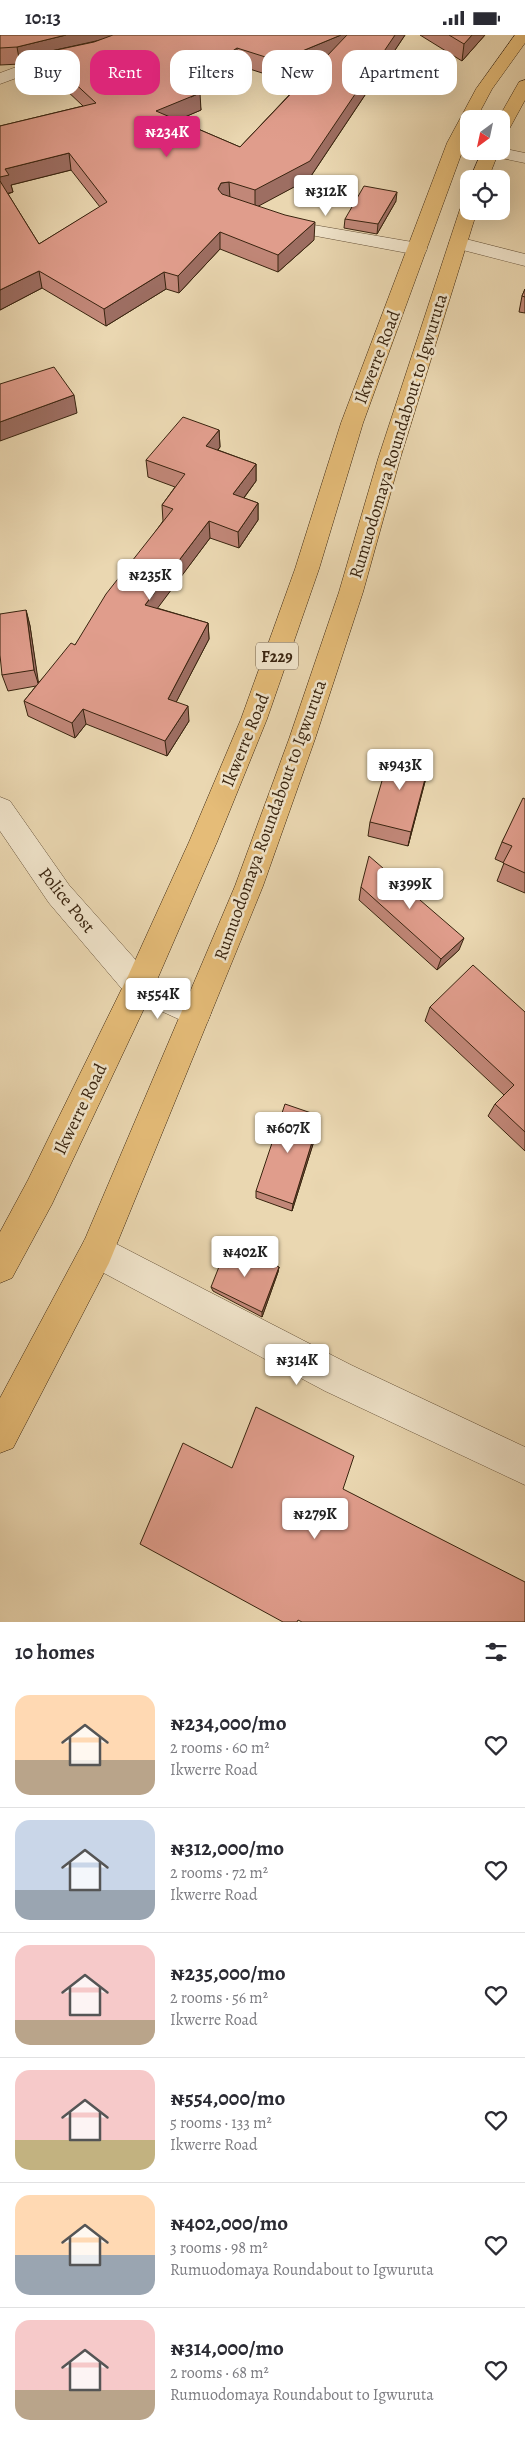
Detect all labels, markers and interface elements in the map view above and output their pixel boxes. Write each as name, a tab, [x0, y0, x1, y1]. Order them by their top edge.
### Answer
text: 10:13	[25, 5, 61, 31]
chip: Buy	[15, 50, 80, 95]
chip: Rent	[90, 50, 160, 95]
chip: Filters	[170, 50, 252, 95]
chip: New	[262, 50, 332, 95]
chip: Apartment	[342, 50, 457, 95]
north arrow	[460, 110, 510, 160]
map controls	[460, 110, 510, 220]
pin: ₦234K	[132, 115, 202, 158]
text: ₦234K	[145, 121, 189, 143]
button: locate	[460, 170, 510, 220]
pin: ₦312K	[291, 175, 361, 217]
text: ₦312K	[305, 180, 347, 202]
street label: Rumuodomaya Roundabout to Igwuruta	[343, 290, 453, 581]
street label: Ikwerre Road	[348, 306, 406, 407]
pin: ₦235K	[115, 559, 185, 601]
text: ₦235K	[128, 564, 172, 586]
road number: F229	[256, 643, 298, 669]
street label: Rumuodomaya Roundabout to Igwuruta	[208, 676, 332, 963]
street label: Ikwerre Road	[215, 689, 275, 790]
pin: ₦943K	[365, 749, 435, 791]
text: ₦943K	[378, 754, 422, 776]
street label: Police Post	[33, 862, 101, 938]
pin: ₦399K	[375, 867, 445, 910]
text: ₦399K	[388, 873, 432, 895]
pin: ₦554K	[123, 977, 193, 1020]
text: ₦554K	[137, 983, 180, 1005]
street label: Ikwerre Road	[48, 1059, 113, 1159]
pin: ₦607K	[253, 1111, 323, 1154]
text: ₦607K	[266, 1117, 310, 1139]
pin: ₦402K	[210, 1235, 280, 1278]
text: ₦402K	[222, 1241, 268, 1263]
pin: ₦314K	[262, 1343, 332, 1386]
text: ₦314K	[276, 1349, 318, 1371]
pin: ₦279K	[280, 1497, 350, 1540]
text: ₦279K	[293, 1503, 337, 1525]
text: 10 homes	[15, 1638, 95, 1666]
icon: filters	[482, 1638, 510, 1666]
text: ₦234,000/mo	[170, 1709, 287, 1737]
icon: home	[55, 1715, 115, 1775]
icon: heart	[482, 1731, 510, 1759]
text: 2 rooms · 60 m²	[170, 1737, 270, 1759]
text: Ikwerre Road	[170, 1759, 258, 1781]
text: ₦312,000/mo	[170, 1834, 284, 1862]
icon: home	[55, 1840, 115, 1900]
icon: heart	[482, 1856, 510, 1884]
text: 2 rooms · 72 m²	[170, 1862, 268, 1884]
text: Ikwerre Road	[170, 1884, 258, 1906]
text: ₦235,000/mo	[170, 1959, 286, 1987]
icon: home	[55, 1965, 115, 2025]
icon: heart	[482, 1981, 510, 2009]
text: 2 rooms · 56 m²	[170, 1987, 268, 2009]
text: Ikwerre Road	[170, 2009, 258, 2031]
text: ₦554,000/mo	[170, 2084, 285, 2112]
icon: home	[55, 2090, 115, 2150]
icon: heart	[482, 2106, 510, 2134]
text: 5 rooms · 133 m²	[170, 2112, 272, 2134]
text: Ikwerre Road	[170, 2134, 258, 2156]
text: ₦402,000/mo	[170, 2209, 288, 2237]
icon: home	[55, 2215, 115, 2275]
icon: heart	[482, 2231, 510, 2259]
text: 3 rooms · 98 m²	[170, 2237, 268, 2259]
text: Rumuodomaya Roundabout to Igwuruta	[170, 2259, 434, 2281]
text: ₦314,000/mo	[170, 2334, 284, 2362]
icon: home	[55, 2340, 115, 2400]
icon: heart	[482, 2356, 510, 2384]
text: 2 rooms · 68 m²	[170, 2362, 269, 2384]
text: Rumuodomaya Roundabout to Igwuruta	[170, 2384, 434, 2406]

